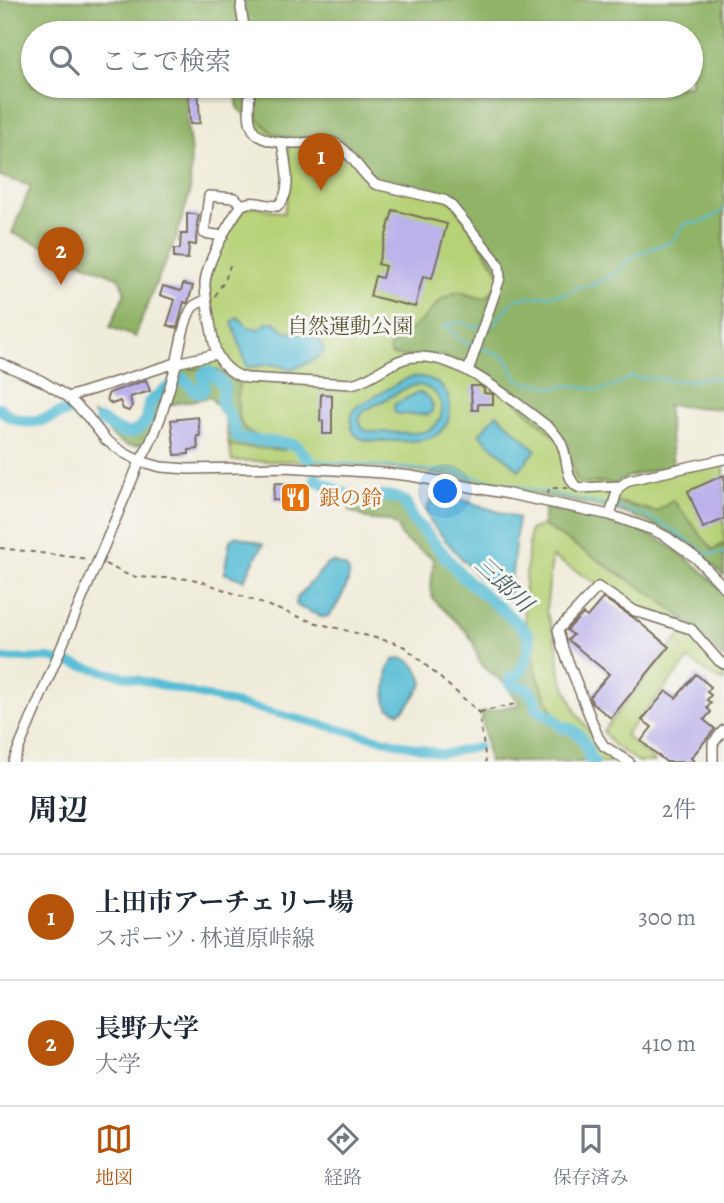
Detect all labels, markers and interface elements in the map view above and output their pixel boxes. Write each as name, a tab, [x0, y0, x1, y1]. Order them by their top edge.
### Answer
search box	[21, 21, 703, 98]
icon: search	[45, 41, 83, 79]
text: ここで検索	[101, 44, 231, 79]
pin: 1	[298, 133, 344, 191]
pin: 2	[38, 227, 84, 285]
park label: 自然運動公園	[287, 312, 413, 340]
your location	[428, 474, 462, 508]
restaurant icon: 銀の鈴	[279, 481, 313, 515]
place label: 銀の鈴	[319, 484, 382, 512]
water label: 三郎川	[468, 550, 542, 621]
text: 周辺	[28, 790, 88, 830]
text: 2件	[662, 794, 696, 825]
text: 上田市アーチェリー場	[95, 885, 353, 920]
text: 1	[47, 902, 55, 933]
text: 300 m	[638, 902, 696, 933]
text: スポーツ · 林道原峠線	[95, 923, 315, 954]
text: 長野大学	[95, 1011, 199, 1046]
text: 2	[45, 1028, 57, 1059]
text: 410 m	[642, 1028, 696, 1059]
text: 大学	[95, 1049, 141, 1080]
tab: 地図	[95, 1120, 133, 1191]
tab: 経路	[324, 1120, 362, 1191]
tab: 保存済み	[553, 1120, 629, 1191]

